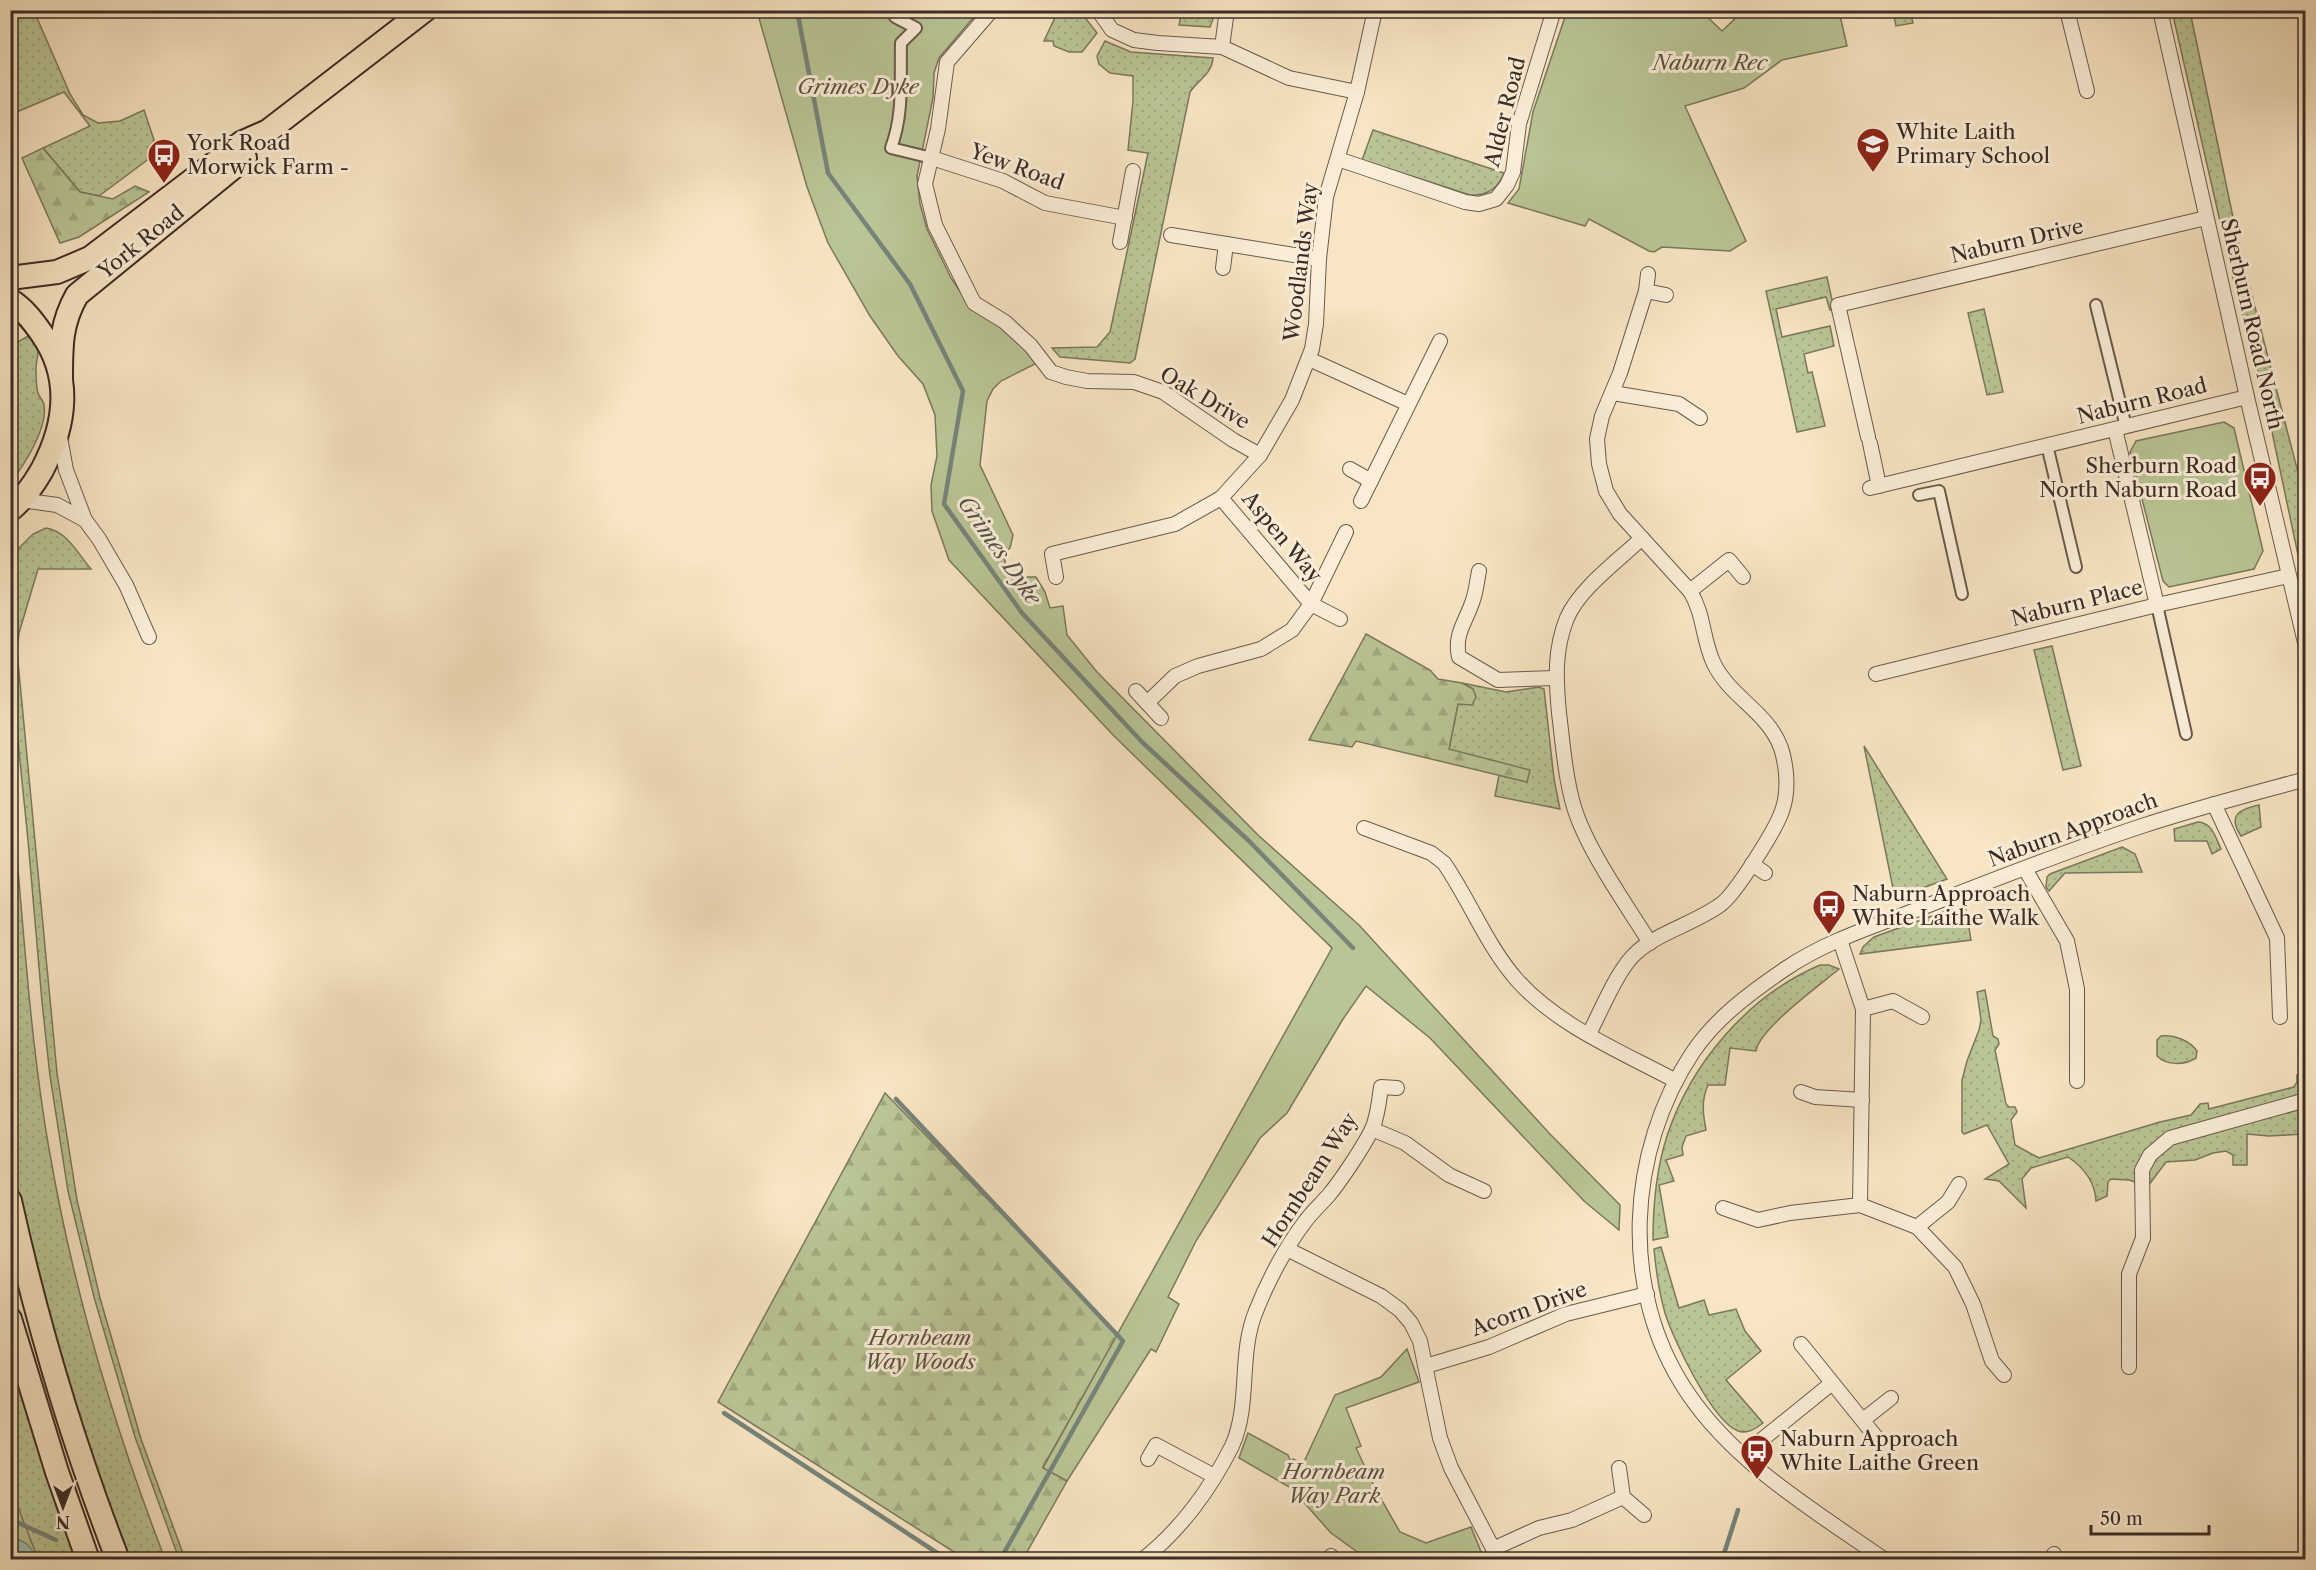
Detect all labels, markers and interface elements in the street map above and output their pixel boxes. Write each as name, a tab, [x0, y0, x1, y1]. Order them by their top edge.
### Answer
park label: Naburn Rec	[1651, 50, 1769, 75]
street label: Alder Road	[1479, 54, 1530, 170]
park label: Grimes Dyke	[797, 74, 920, 99]
place label: White Laith Primary School	[1895, 119, 2050, 168]
school or university icon: White Laith Primary School	[1855, 126, 1891, 173]
place label: York Road Morwick Farm -	[186, 130, 349, 179]
bus stop icon: York Road Morwick Farm -	[146, 137, 182, 184]
street label: Yew Road	[966, 138, 1068, 195]
street label: Woodlands Way	[1278, 181, 1323, 344]
street label: York Road	[92, 199, 189, 285]
street label: Naburn Drive	[1948, 213, 2086, 268]
street label: Sherburn Road North	[2216, 216, 2289, 432]
street label: Oak Drive	[1156, 361, 1255, 434]
street label: Naburn Road	[2074, 372, 2210, 429]
place label: Sherburn Road North Naburn Road	[2039, 453, 2237, 502]
bus stop icon: Sherburn Road North Naburn Road	[2242, 460, 2278, 507]
street label: Aspen Way	[1237, 485, 1328, 587]
water label: Grimes Dyke	[952, 490, 1048, 611]
street label: Naburn Place	[2008, 574, 2145, 631]
street label: Naburn Approach	[1985, 787, 2161, 872]
place label: Naburn Approach White Laithe Walk	[1851, 881, 2040, 930]
bus stop icon: Naburn Approach White Laithe Walk	[1811, 888, 1847, 935]
street label: Hornbeam Way	[1257, 1107, 1363, 1252]
street label: Acorn Drive	[1467, 1276, 1590, 1341]
park label: Hornbeam Way Woods	[864, 1325, 976, 1374]
place label: Naburn Approach White Laithe Green	[1779, 1426, 1979, 1475]
bus stop icon: Naburn Approach White Laithe Green	[1739, 1433, 1775, 1480]
park label: Hornbeam Way Park	[1281, 1459, 1385, 1508]
north arrow	[33, 1477, 93, 1537]
scale bar	[2091, 1498, 2210, 1536]
text: 50 m	[2100, 1508, 2143, 1530]
text: N	[56, 1512, 70, 1532]

